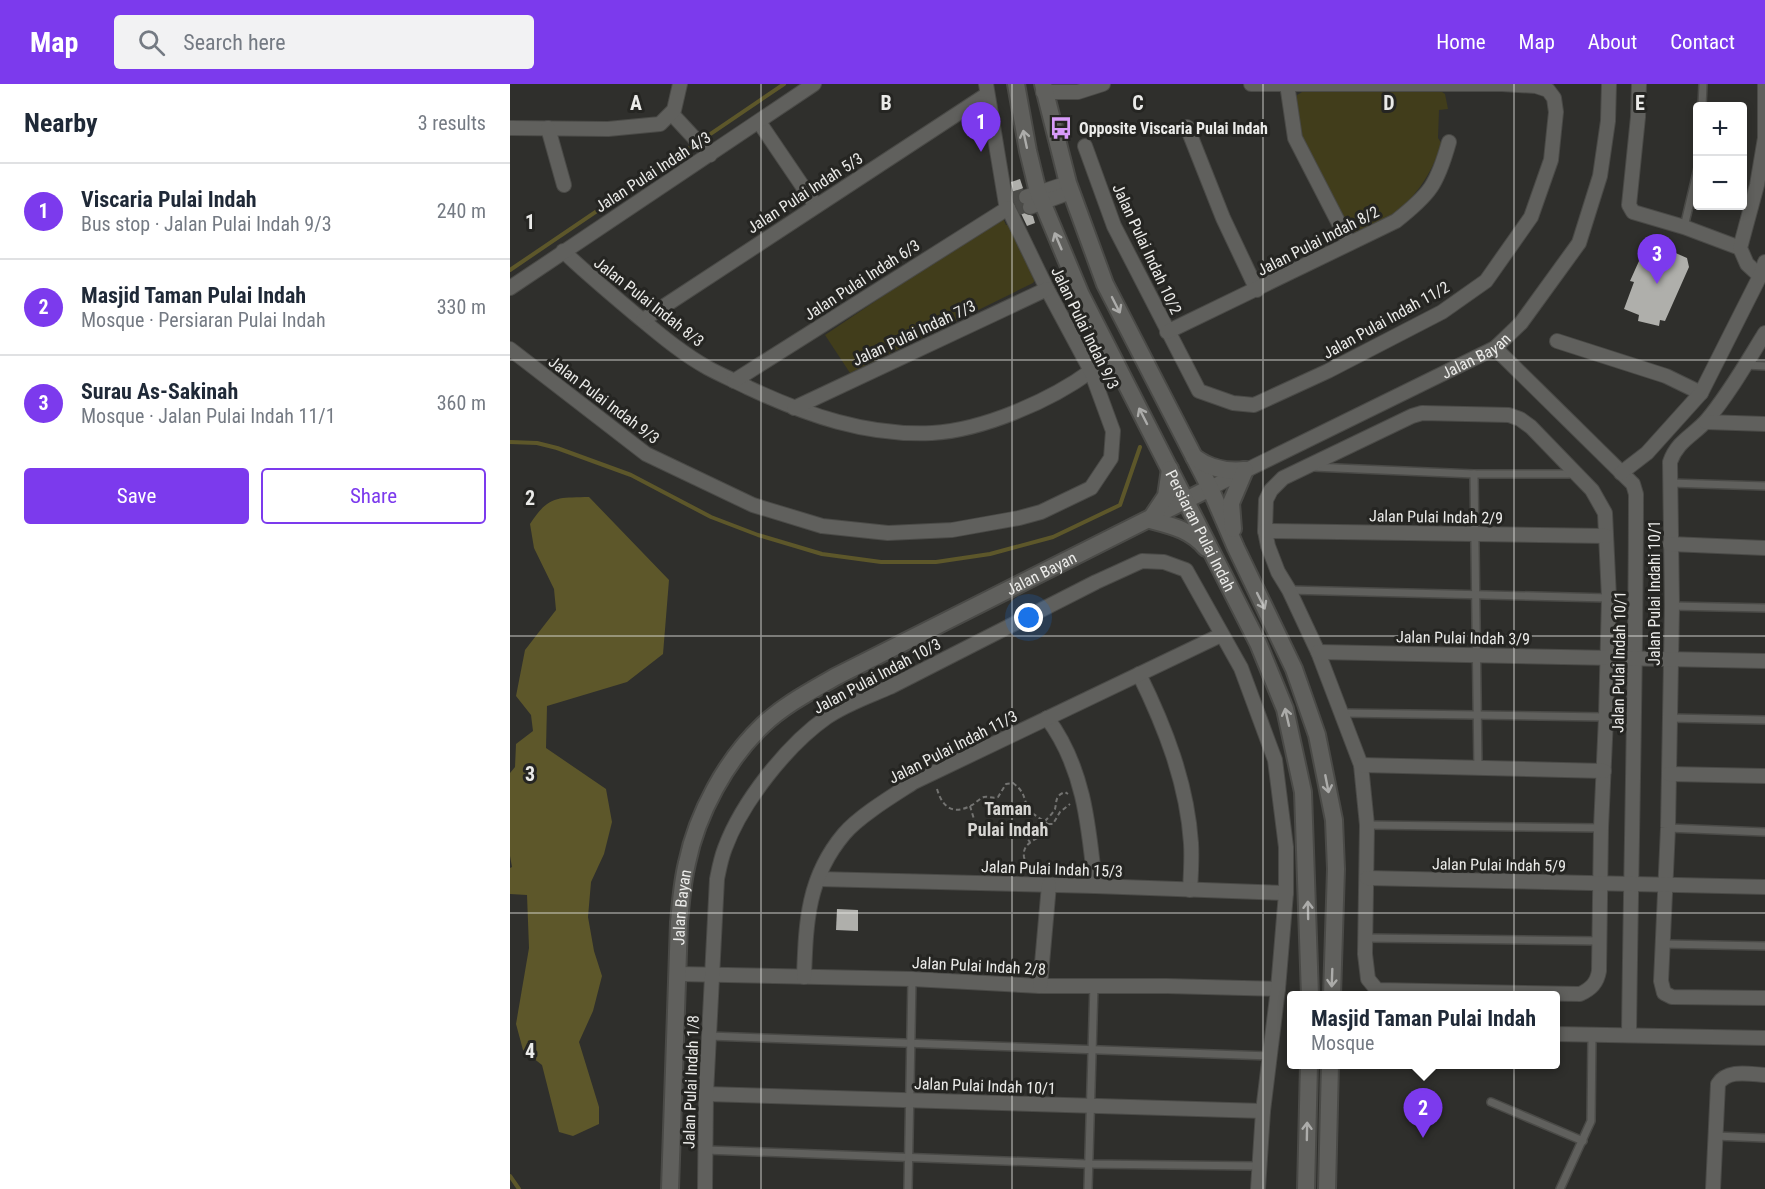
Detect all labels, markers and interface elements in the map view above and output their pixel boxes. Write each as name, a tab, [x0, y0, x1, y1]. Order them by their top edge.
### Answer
search box	[114, 15, 534, 69]
text: Map	[30, 26, 78, 59]
icon: search	[135, 26, 168, 59]
text: Search here	[183, 30, 286, 55]
text: Home	[1436, 30, 1486, 54]
text: Map	[1519, 30, 1555, 54]
text: About	[1588, 30, 1637, 54]
text: Contact	[1670, 30, 1735, 54]
text: A	[630, 91, 642, 115]
text: B	[880, 91, 892, 115]
text: C	[1132, 91, 1144, 115]
text: D	[1383, 91, 1395, 115]
text: E	[1635, 91, 1645, 115]
map controls	[1693, 102, 1747, 210]
button: +	[1693, 102, 1747, 156]
pin: 1	[962, 103, 1000, 152]
text: Nearby	[24, 108, 98, 138]
text: 3 results	[418, 111, 486, 135]
bus stop icon: Opposite Viscaria Pulai Indah	[1048, 115, 1074, 141]
place label: Opposite Viscaria Pulai Indah	[1079, 119, 1268, 138]
street label: Jalan Pulai Indah 4/3	[592, 128, 714, 216]
one-way arrow	[1019, 129, 1030, 149]
street label: Jalan Pulai Indah 5/3	[744, 149, 866, 237]
button: −	[1693, 156, 1747, 210]
street label: Jalan Pulai Indah 10/2	[1108, 181, 1186, 317]
text: Viscaria Pulai Indah	[81, 187, 257, 212]
text: 1	[38, 199, 49, 223]
text: 240 m	[437, 199, 486, 223]
street label: Jalan Pulai Indah 8/2	[1254, 202, 1382, 280]
text: 1	[525, 210, 535, 234]
text: Bus stop · Jalan Pulai Indah 9/3	[81, 212, 332, 236]
one-way arrow	[1052, 232, 1063, 251]
pin: 3	[1638, 234, 1676, 284]
street label: Jalan Pulai Indah 6/3	[801, 236, 923, 324]
street label: Jalan Pulai Indah 8/3	[590, 253, 708, 351]
street label: Jalan Pulai Indah 9/3	[1047, 264, 1123, 392]
street label: Jalan Pulai Indah 11/2	[1319, 277, 1453, 363]
text: Masjid Taman Pulai Indah	[81, 283, 306, 308]
text: 2	[38, 295, 49, 319]
text: 330 m	[437, 295, 486, 319]
one-way arrow	[1111, 295, 1122, 313]
street label: Jalan Pulai Indah 7/3	[849, 296, 979, 370]
text: Mosque · Persiaran Pulai Indah	[81, 308, 326, 332]
street label: Jalan Bayan	[1438, 329, 1514, 382]
street label: Jalan Pulai Indah 9/3	[545, 352, 663, 448]
text: Surau As-Sakinah	[81, 379, 238, 404]
text: 3	[38, 391, 49, 415]
text: 360 m	[437, 391, 486, 415]
text: Mosque · Jalan Pulai Indah 11/1	[81, 404, 336, 428]
one-way arrow	[1137, 408, 1149, 426]
street label: Persiaran Pulai Indah	[1162, 466, 1240, 594]
button: Save	[24, 468, 249, 524]
button: Share	[261, 468, 486, 524]
text: 2	[525, 486, 535, 510]
street label: Jalan Pulai Indah 2/9	[1369, 506, 1503, 528]
street label: Jalan Pulai Indahi 10/1	[1645, 520, 1664, 666]
street label: Jalan Bayan	[1003, 547, 1079, 599]
one-way arrow	[1256, 591, 1268, 609]
street label: Jalan Pulai Indah 10/1	[1608, 591, 1630, 733]
your location	[1014, 603, 1043, 632]
street label: Jalan Pulai Indah 3/9	[1396, 627, 1530, 649]
street label: Jalan Pulai Indah 10/3	[810, 634, 944, 718]
street label: Jalan Pulai Indah 11/3	[886, 706, 1020, 788]
one-way arrow	[1281, 708, 1292, 727]
text: 3	[525, 762, 535, 786]
one-way arrow	[1322, 773, 1333, 793]
district label: Taman Pulai Indah	[968, 798, 1048, 840]
street label: Jalan Pulai Indah 5/9	[1432, 854, 1566, 876]
street label: Jalan Pulai Indah 15/3	[981, 857, 1123, 881]
street label: Jalan Bayan	[669, 868, 695, 946]
one-way arrow	[1302, 901, 1314, 921]
street label: Jalan Pulai Indah 2/8	[912, 953, 1046, 979]
one-way arrow	[1327, 967, 1338, 987]
popup	[1287, 991, 1560, 1069]
text: Masjid Taman Pulai Indah	[1311, 1006, 1536, 1031]
street label: Jalan Pulai Indah 1/8	[679, 1015, 703, 1149]
text: Mosque	[1311, 1031, 1374, 1055]
text: 4	[525, 1039, 535, 1063]
street label: Jalan Pulai Indah 10/1	[914, 1074, 1056, 1098]
pin: 2	[1404, 1088, 1442, 1138]
one-way arrow	[1301, 1121, 1313, 1141]

